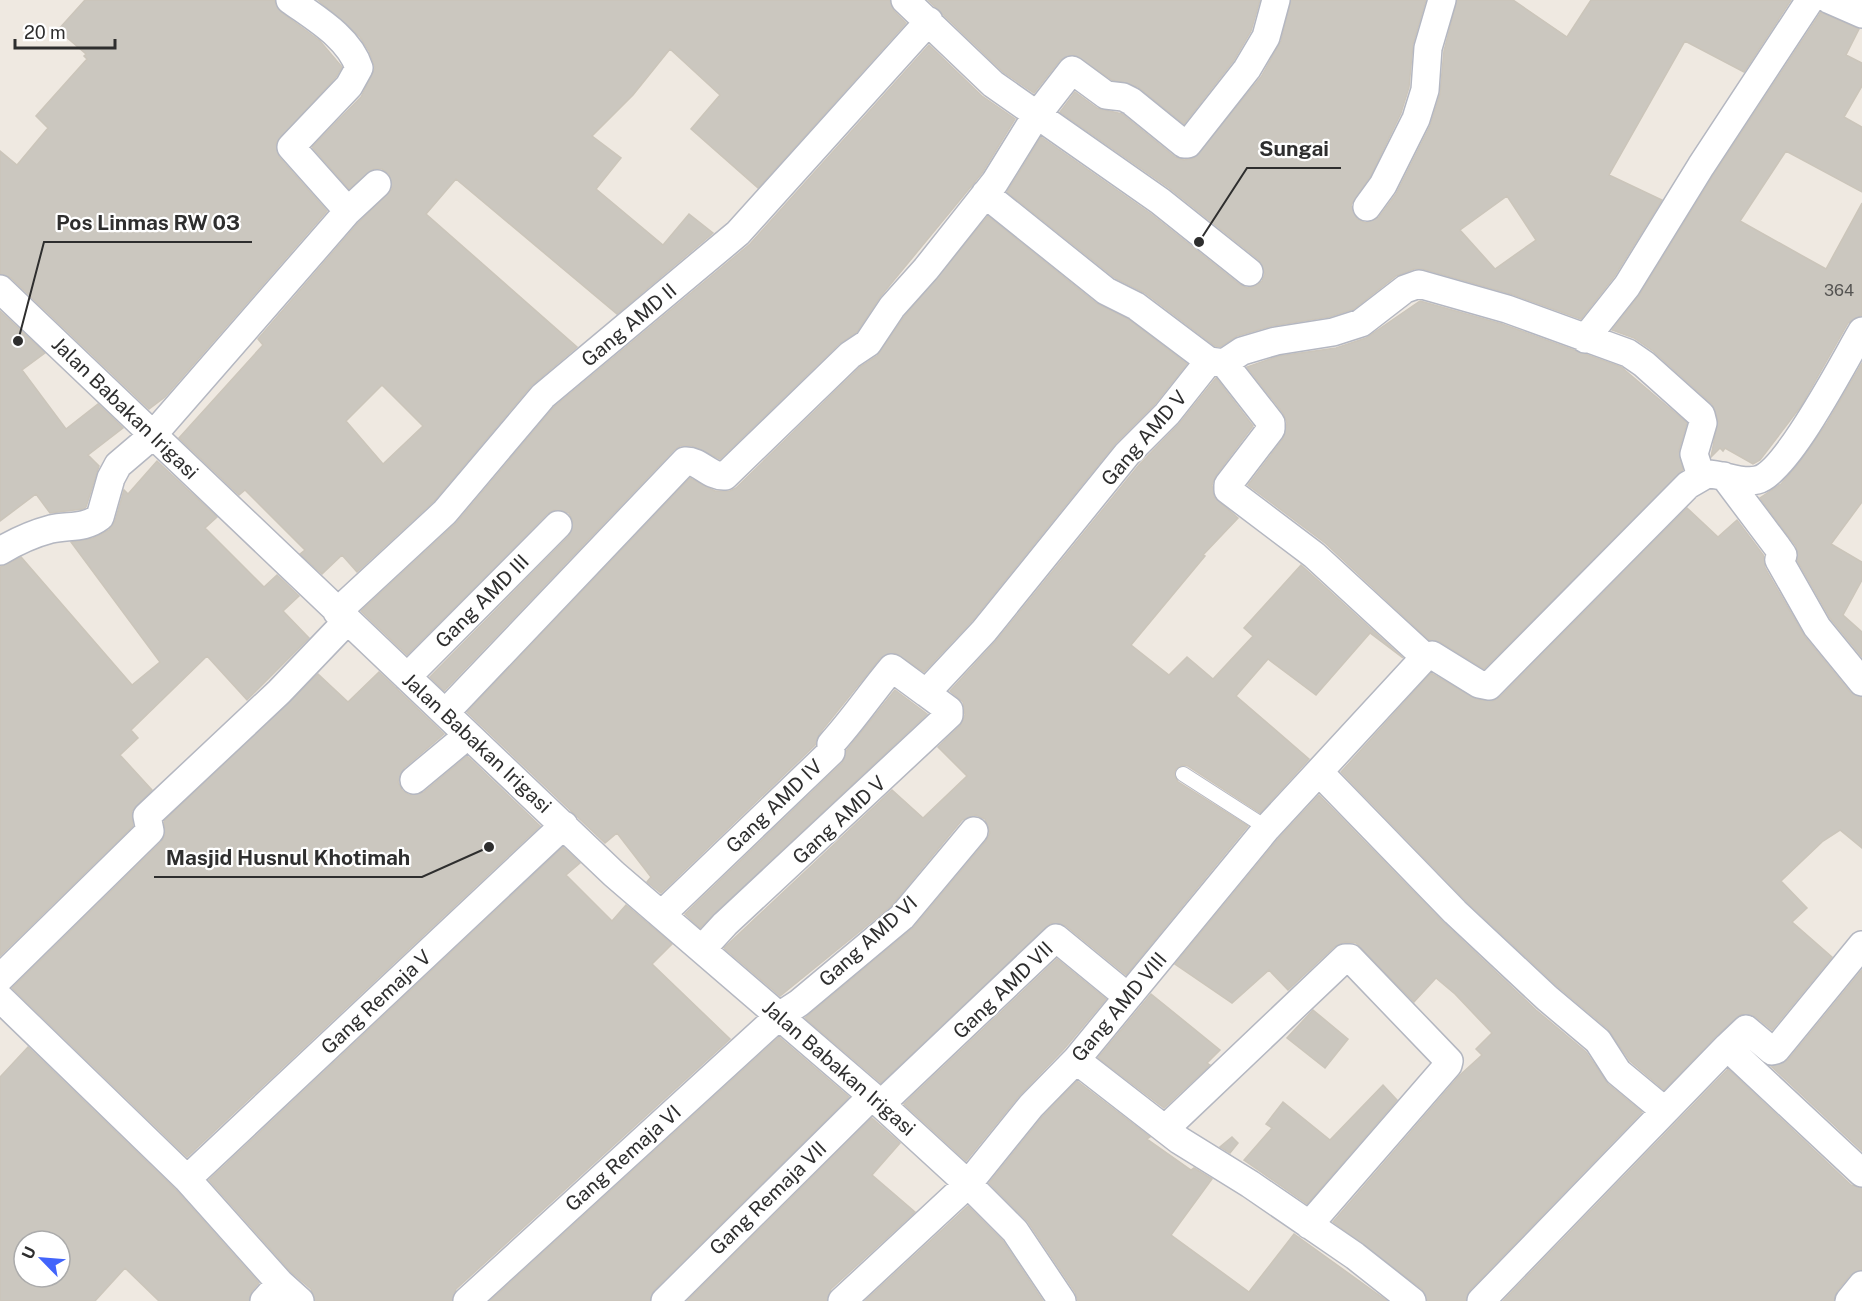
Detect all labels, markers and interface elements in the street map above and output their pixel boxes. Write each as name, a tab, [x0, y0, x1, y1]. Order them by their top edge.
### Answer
scale bar	[15, 12, 116, 50]
text: 20 m	[24, 22, 66, 43]
callout: Sungai	[1247, 129, 1341, 168]
text: Sungai	[1259, 136, 1329, 161]
callout: Pos Linmas RW 03	[44, 203, 252, 242]
text: Pos Linmas RW 03	[56, 210, 240, 235]
street label: Gang AMD II	[577, 278, 681, 372]
house number: 364	[1824, 281, 1854, 300]
street label: Jalan Babakan Irigasi	[47, 332, 203, 484]
street label: Gang AMD V	[1096, 386, 1192, 490]
street label: Gang AMD III	[430, 549, 534, 653]
street label: Jalan Babakan Irigasi	[398, 668, 556, 818]
street label: Gang AMD IV	[721, 754, 827, 858]
street label: Gang AMD V	[788, 771, 890, 869]
callout: Masjid Husnul Khotimah	[154, 838, 422, 877]
text: Masjid Husnul Khotimah	[166, 845, 410, 870]
street label: Gang AMD VI	[814, 891, 922, 991]
street label: Gang AMD VII	[948, 936, 1058, 1044]
street label: Gang Remaja V	[316, 945, 436, 1059]
street label: Gang AMD VIII	[1066, 948, 1172, 1066]
street label: Jalan Babakan Irigasi	[758, 995, 920, 1141]
street label: Gang Remaja VI	[560, 1100, 686, 1216]
street label: Gang Remaja VII	[705, 1136, 831, 1260]
north arrow	[12, 1229, 72, 1289]
text: U	[18, 1244, 40, 1262]

